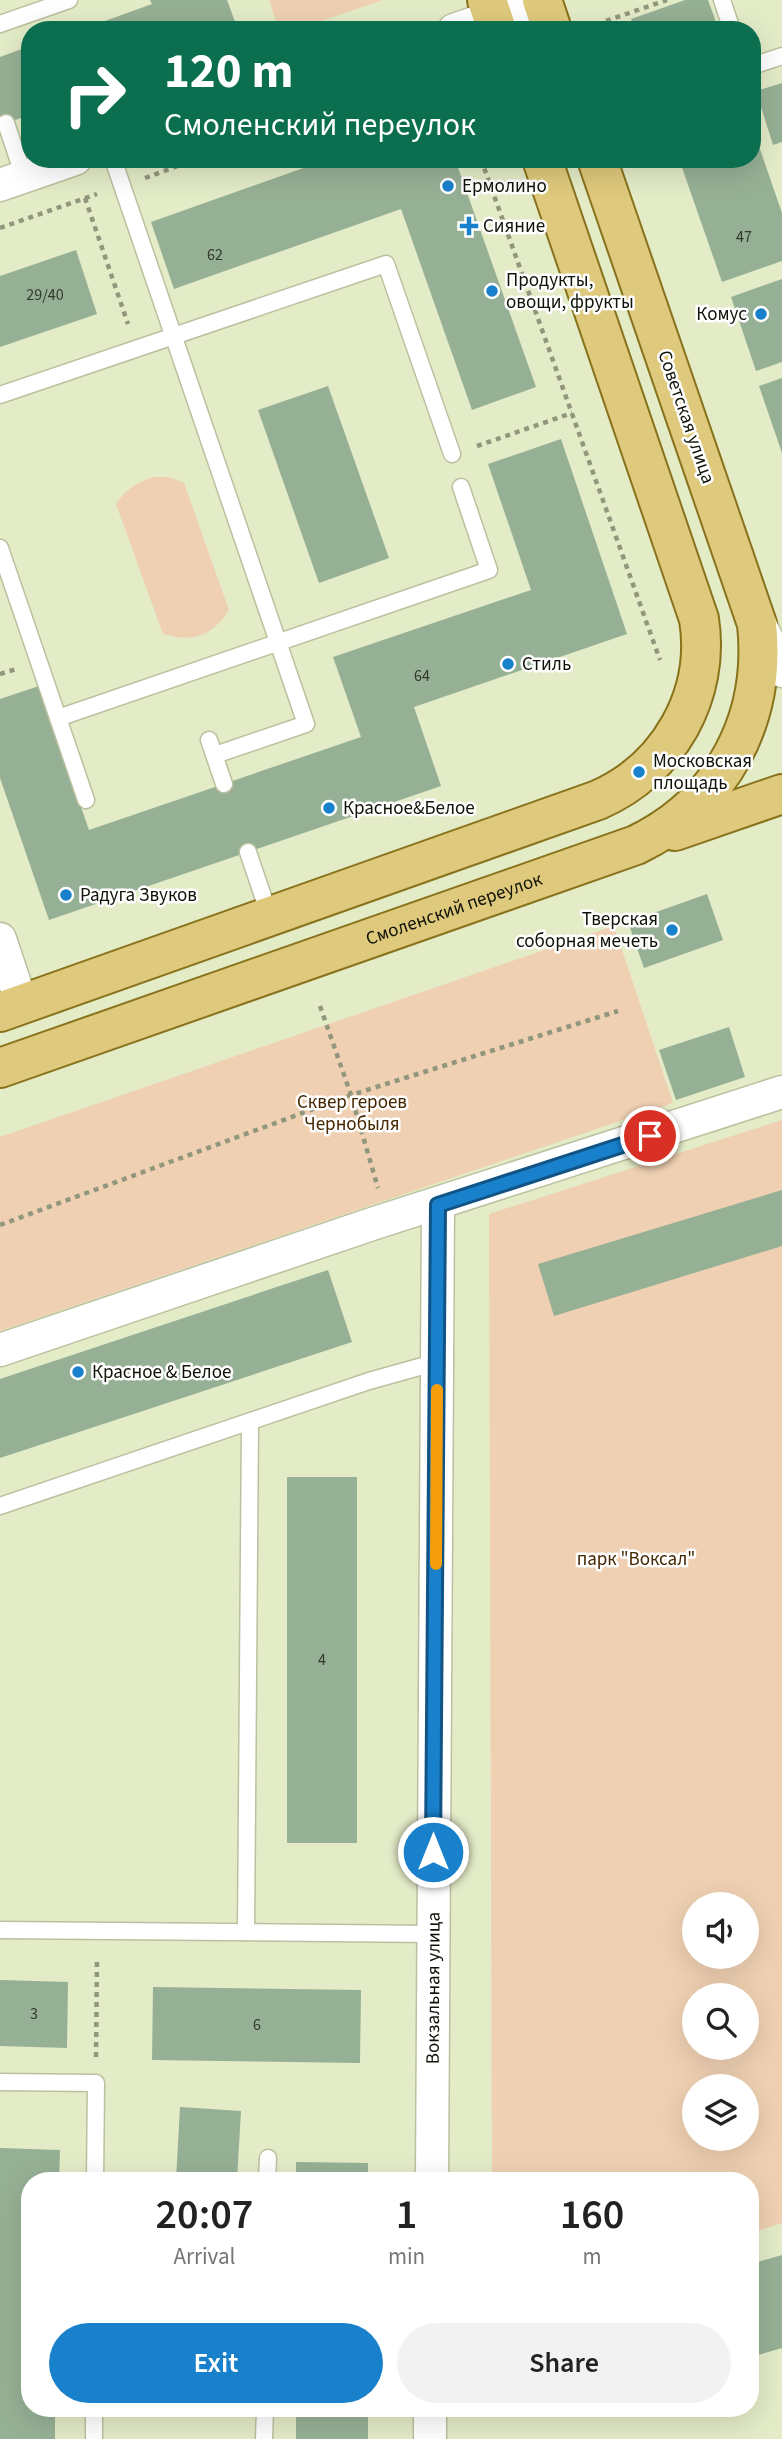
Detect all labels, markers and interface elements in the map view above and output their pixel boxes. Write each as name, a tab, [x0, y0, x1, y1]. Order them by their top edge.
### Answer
text: 120 m	[164, 37, 293, 107]
icon: right	[49, 49, 140, 140]
text: Смоленский переулок	[164, 102, 476, 148]
place label: Ермолино	[462, 173, 547, 200]
marker: Ермолино	[440, 178, 456, 194]
place label: Сияние	[483, 213, 545, 240]
marker: Сияние	[461, 218, 477, 234]
house number: 47	[736, 226, 752, 248]
house number: 62	[207, 244, 223, 266]
place label: Продукты, овощи, фрукты	[506, 267, 634, 316]
marker: Продукты, овощи, фрукты	[484, 283, 500, 299]
house number: 29/40	[26, 284, 64, 306]
place label: Комус	[696, 301, 747, 328]
marker: Комус	[753, 306, 769, 322]
street label: Советская улица	[651, 347, 721, 487]
place label: Стиль	[522, 651, 571, 678]
marker: Стиль	[500, 656, 516, 672]
house number: 64	[414, 665, 430, 687]
place label: Московская площадь	[653, 748, 752, 797]
marker: Московская площадь	[631, 764, 647, 780]
place label: Красное&Белое	[343, 795, 475, 822]
marker: Красное&Белое	[321, 800, 337, 816]
street label: Смоленский переулок	[362, 865, 546, 952]
place label: Радуга Звуков	[80, 882, 197, 909]
marker: Радуга Звуков	[58, 887, 74, 903]
place label: Тверская соборная мечеть	[516, 906, 658, 955]
marker: Тверская соборная мечеть	[664, 922, 680, 938]
park label: Сквер героев Чернобыля	[297, 1089, 407, 1138]
pin	[620, 1106, 680, 1166]
icon: arrive	[631, 1117, 669, 1155]
place label: Красное & Белое	[92, 1359, 231, 1386]
marker: Красное & Белое	[70, 1364, 86, 1380]
park label: парк "Воксал"	[577, 1546, 695, 1573]
house number: 4	[318, 1649, 326, 1671]
position arrow	[396, 1815, 470, 1889]
map controls	[682, 1892, 759, 2151]
button: sound	[682, 1892, 759, 1969]
street label: Вокзальная улица	[419, 1912, 447, 2064]
button: search	[682, 1983, 759, 2060]
house number: 3	[30, 2003, 38, 2025]
house number: 6	[253, 2014, 261, 2036]
button: layers	[682, 2074, 759, 2151]
text: 20:07	[156, 2185, 253, 2245]
text: 1	[396, 2185, 417, 2245]
text: 160	[560, 2185, 624, 2245]
text: Arrival	[174, 2240, 235, 2273]
text: min	[388, 2240, 425, 2273]
text: m	[583, 2240, 602, 2273]
button: Exit	[49, 2323, 383, 2403]
button: Share	[397, 2323, 731, 2403]

